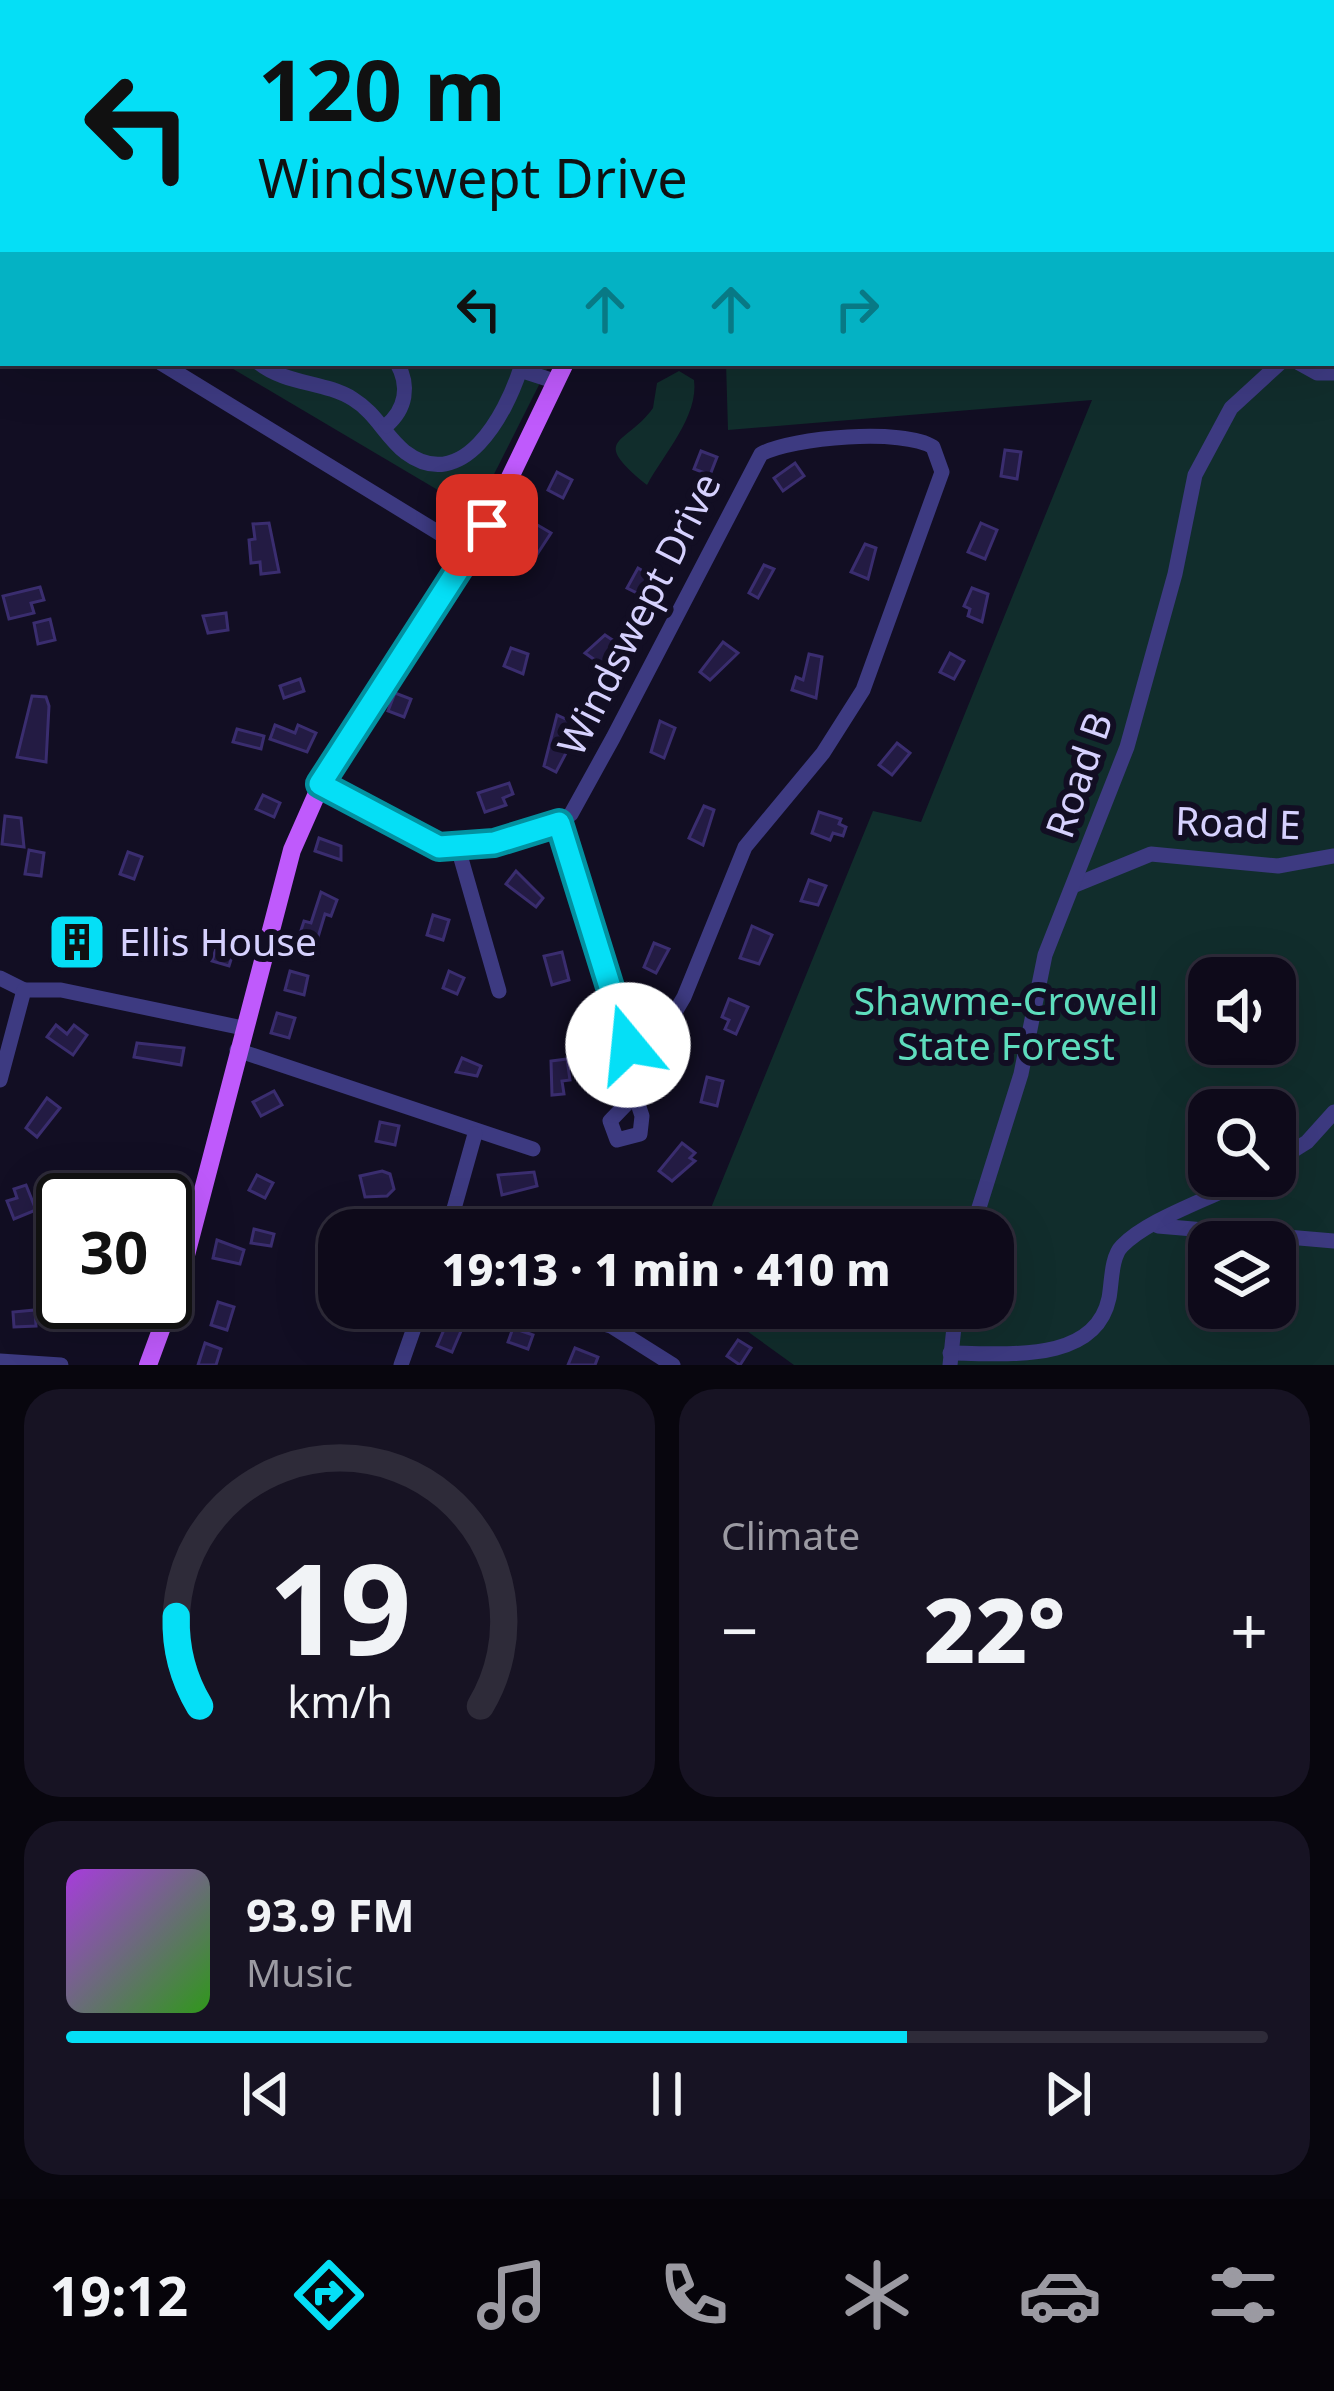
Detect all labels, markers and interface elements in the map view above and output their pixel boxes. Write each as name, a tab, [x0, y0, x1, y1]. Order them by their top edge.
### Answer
text: 120 m	[258, 31, 506, 146]
icon: left	[60, 48, 216, 204]
text: Windswept Drive	[258, 140, 688, 214]
icon: left	[446, 276, 512, 342]
icon: ahead	[572, 276, 638, 342]
icon: ahead	[698, 276, 764, 342]
icon: right	[824, 276, 890, 342]
street label: Windswept Drive	[544, 463, 732, 764]
pin	[436, 474, 538, 576]
icon: arrive	[454, 492, 520, 558]
street label: Road B	[1031, 705, 1124, 844]
street label: Road E	[1174, 793, 1302, 850]
building icon: Ellis House	[46, 911, 108, 973]
place label: Ellis House	[119, 914, 317, 967]
map controls	[1188, 957, 1296, 1329]
button: sound	[1188, 957, 1296, 1065]
park label: Shawme-Crowell State Forest	[854, 973, 1158, 1071]
position arrow	[565, 982, 691, 1108]
button: search	[1188, 1089, 1296, 1197]
speed limit sign: 30	[36, 1173, 192, 1329]
button: layers	[1188, 1221, 1296, 1329]
text: 19:13 · 1 min · 410 m	[441, 1238, 891, 1299]
text: Climate	[721, 1508, 860, 1561]
text: 19	[268, 1522, 411, 1692]
text: 22°	[923, 1567, 1066, 1689]
text: −	[721, 1584, 759, 1674]
text: +	[1230, 1584, 1268, 1674]
text: km/h	[287, 1672, 392, 1731]
text: 93.9 FM	[246, 1884, 415, 1945]
text: Music	[246, 1945, 353, 1998]
icon: previous	[233, 2061, 299, 2127]
icon: pause	[634, 2061, 700, 2127]
icon: next	[1035, 2061, 1101, 2127]
icon: directions	[287, 2253, 371, 2337]
icon: music	[470, 2253, 554, 2337]
icon: phone	[652, 2253, 736, 2337]
icon: climate	[835, 2253, 919, 2337]
icon: car	[1018, 2253, 1102, 2337]
icon: filters	[1201, 2253, 1285, 2337]
text: 19:12	[49, 2258, 188, 2332]

